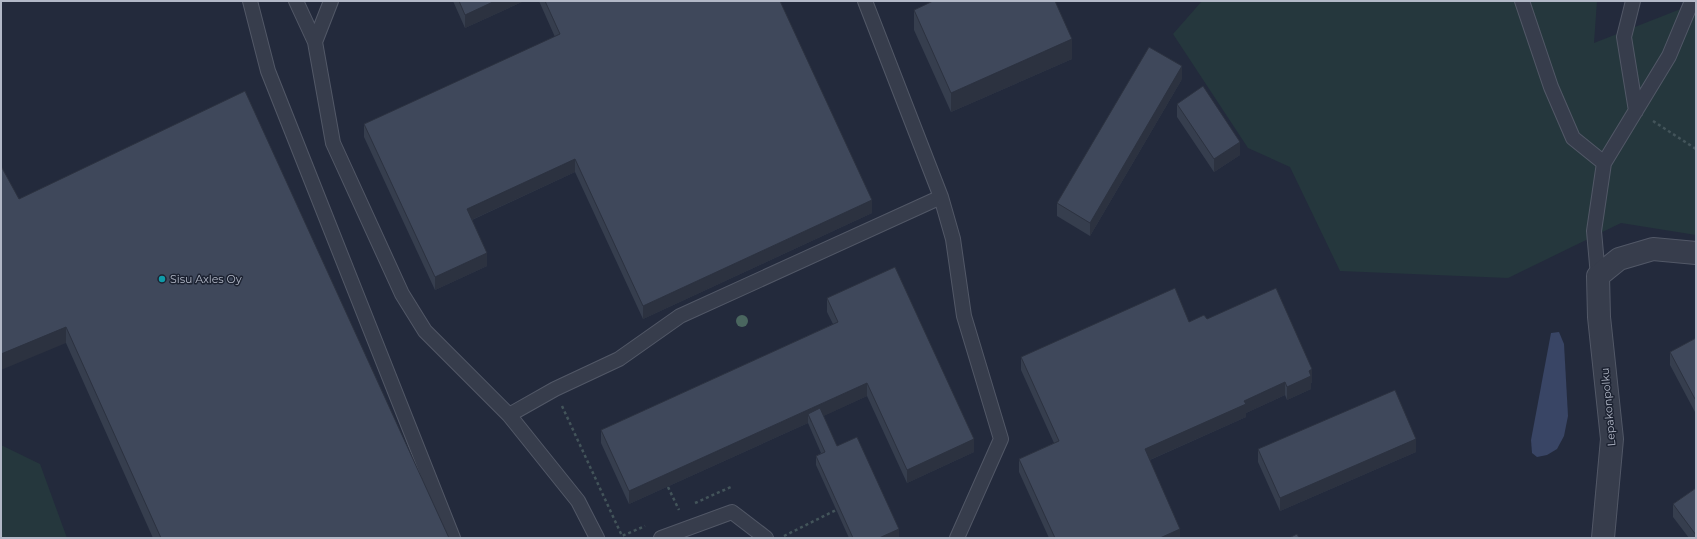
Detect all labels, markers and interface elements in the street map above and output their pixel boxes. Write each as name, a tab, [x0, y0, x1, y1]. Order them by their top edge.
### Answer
place label: Sisu Axles Oy	[170, 272, 242, 286]
marker: Sisu Axles Oy	[157, 274, 167, 284]
street label: Lepakonpolku	[1598, 367, 1618, 447]

